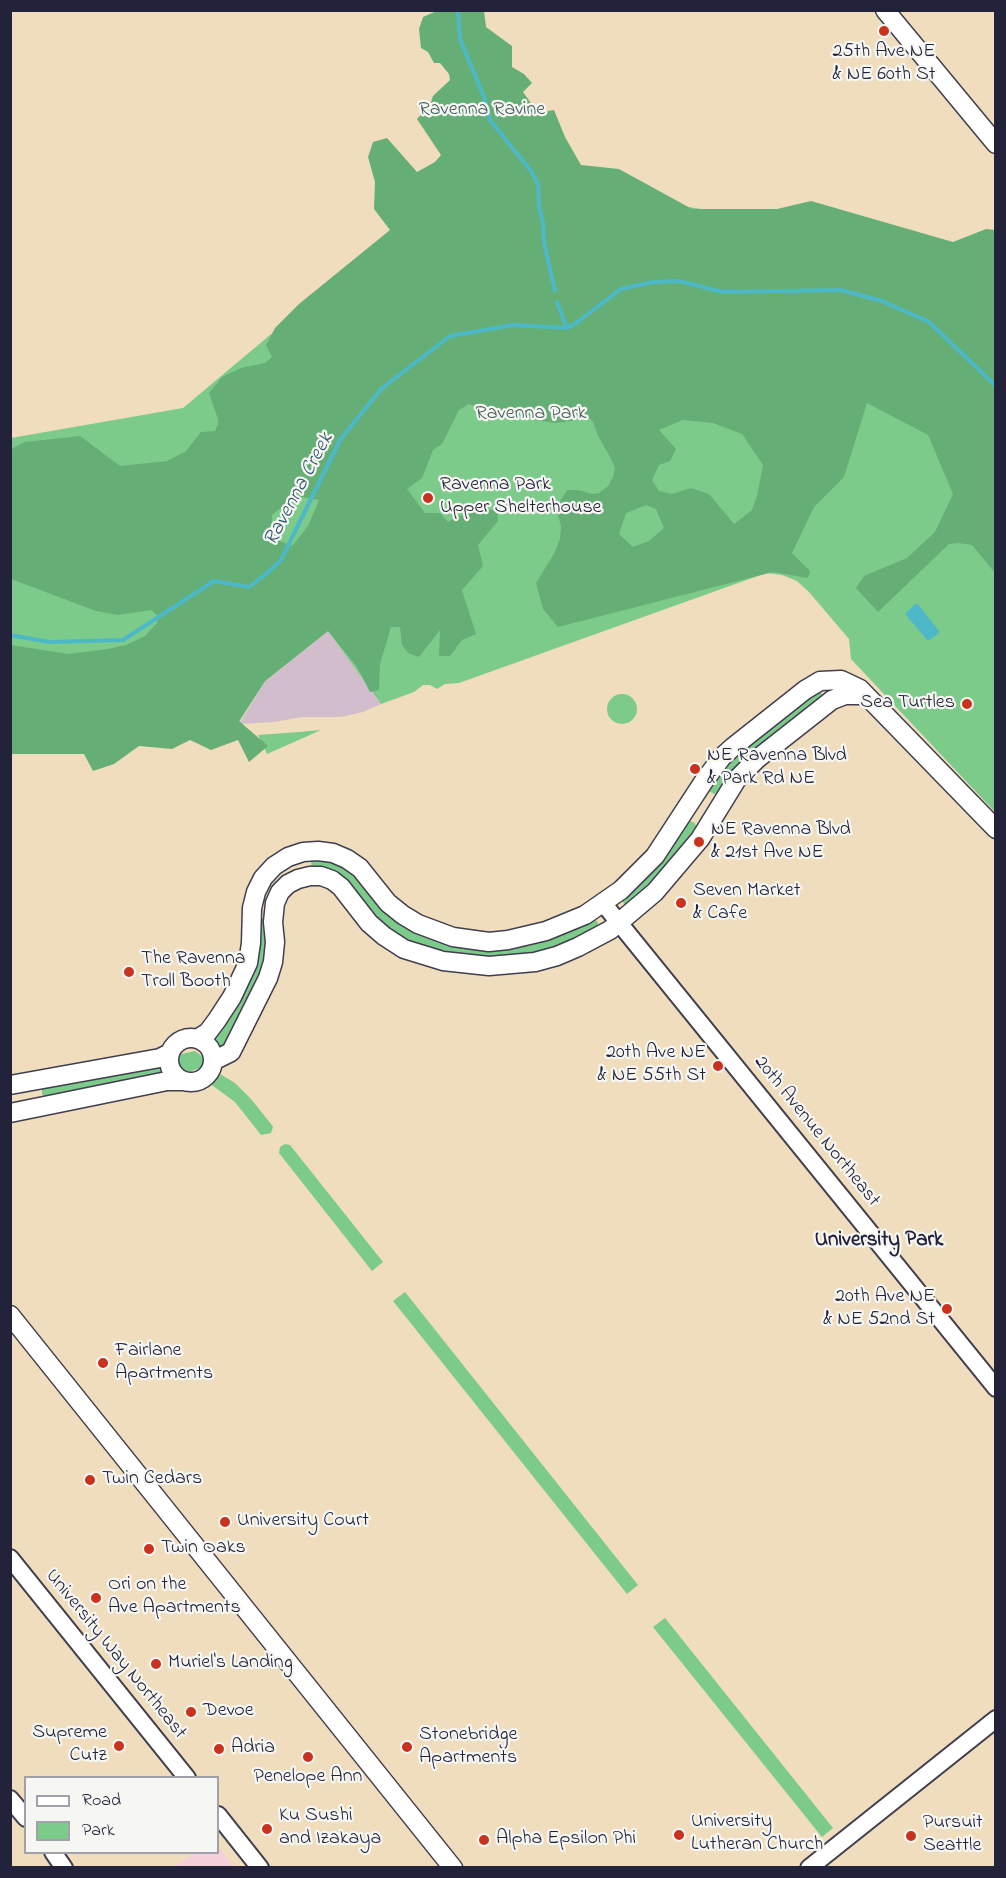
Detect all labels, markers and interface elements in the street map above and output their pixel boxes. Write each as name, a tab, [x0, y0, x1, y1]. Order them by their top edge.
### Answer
marker: 25th Ave NE & NE 60th St	[877, 24, 891, 38]
place label: 25th Ave NE & NE 60th St	[833, 41, 935, 88]
park label: Ravenna Ravine	[419, 99, 545, 123]
park label: Ravenna Park	[476, 403, 586, 427]
water label: Ravenna Creek	[260, 429, 340, 551]
place label: Ravenna Park Upper Shelterhouse	[440, 474, 602, 521]
marker: Ravenna Park Upper Shelterhouse	[421, 491, 435, 505]
place label: Sea Turtles	[860, 692, 955, 716]
marker: Sea Turtles	[960, 697, 974, 711]
place label: NE Ravenna Blvd & Park Rd NE	[707, 745, 847, 792]
marker: NE Ravenna Blvd & Park Rd NE	[688, 762, 702, 776]
place label: NE Ravenna Blvd & 21st Ave NE	[711, 819, 851, 866]
marker: NE Ravenna Blvd & 21st Ave NE	[692, 835, 706, 849]
place label: Seven Market & Cafe	[693, 880, 801, 927]
marker: Seven Market & Cafe	[674, 896, 688, 910]
place label: The Ravenna Troll Booth	[141, 948, 246, 995]
marker: The Ravenna Troll Booth	[122, 965, 136, 979]
place label: 20th Ave NE & NE 55th St	[598, 1042, 706, 1089]
street label: 20th Avenue Northeast	[748, 1052, 884, 1212]
marker: 20th Ave NE & NE 55th St	[711, 1059, 725, 1073]
district label: University Park	[815, 1229, 943, 1255]
place label: 20th Ave NE & NE 52nd St	[823, 1286, 935, 1333]
marker: 20th Ave NE & NE 52nd St	[940, 1302, 954, 1316]
place label: Fairlane Apartments	[115, 1340, 213, 1387]
marker: Fairlane Apartments	[96, 1356, 110, 1370]
place label: Twin Cedars	[102, 1468, 202, 1492]
marker: Twin Cedars	[83, 1473, 97, 1487]
place label: University Court	[237, 1510, 369, 1534]
marker: University Court	[218, 1515, 232, 1529]
place label: Twin Oaks	[161, 1537, 246, 1561]
marker: Twin Oaks	[142, 1542, 156, 1556]
street label: University Way Northeast	[39, 1565, 191, 1745]
place label: Ori on the Ave Apartments	[108, 1574, 241, 1621]
marker: Ori on the Ave Apartments	[89, 1591, 103, 1605]
place label: Muriel's Landing	[168, 1652, 293, 1676]
marker: Muriel's Landing	[149, 1657, 163, 1671]
place label: Devoe	[203, 1700, 254, 1724]
marker: Devoe	[184, 1705, 198, 1719]
place label: Supreme Cutz	[32, 1722, 107, 1769]
place label: Stonebridge Apartments	[419, 1724, 517, 1771]
place label: Adria	[231, 1737, 275, 1761]
marker: Supreme Cutz	[112, 1739, 126, 1753]
marker: Stonebridge Apartments	[400, 1740, 414, 1754]
marker: Adria	[212, 1742, 226, 1756]
marker: Penelope Ann	[301, 1750, 315, 1764]
place label: Penelope Ann	[254, 1766, 362, 1790]
legend	[24, 1776, 219, 1854]
text: Road	[82, 1788, 121, 1814]
place label: Ku Sushi and Izakaya	[279, 1805, 381, 1852]
place label: University Lutheran Church	[691, 1811, 823, 1858]
place label: Pursuit Seattle	[923, 1812, 983, 1859]
text: Park	[82, 1818, 115, 1844]
marker: Ku Sushi and Izakaya	[260, 1822, 274, 1836]
place label: Alpha Epsilon Phi	[496, 1828, 636, 1852]
marker: University Lutheran Church	[672, 1828, 686, 1842]
marker: Pursuit Seattle	[904, 1829, 918, 1843]
marker: Alpha Epsilon Phi	[477, 1833, 491, 1847]

